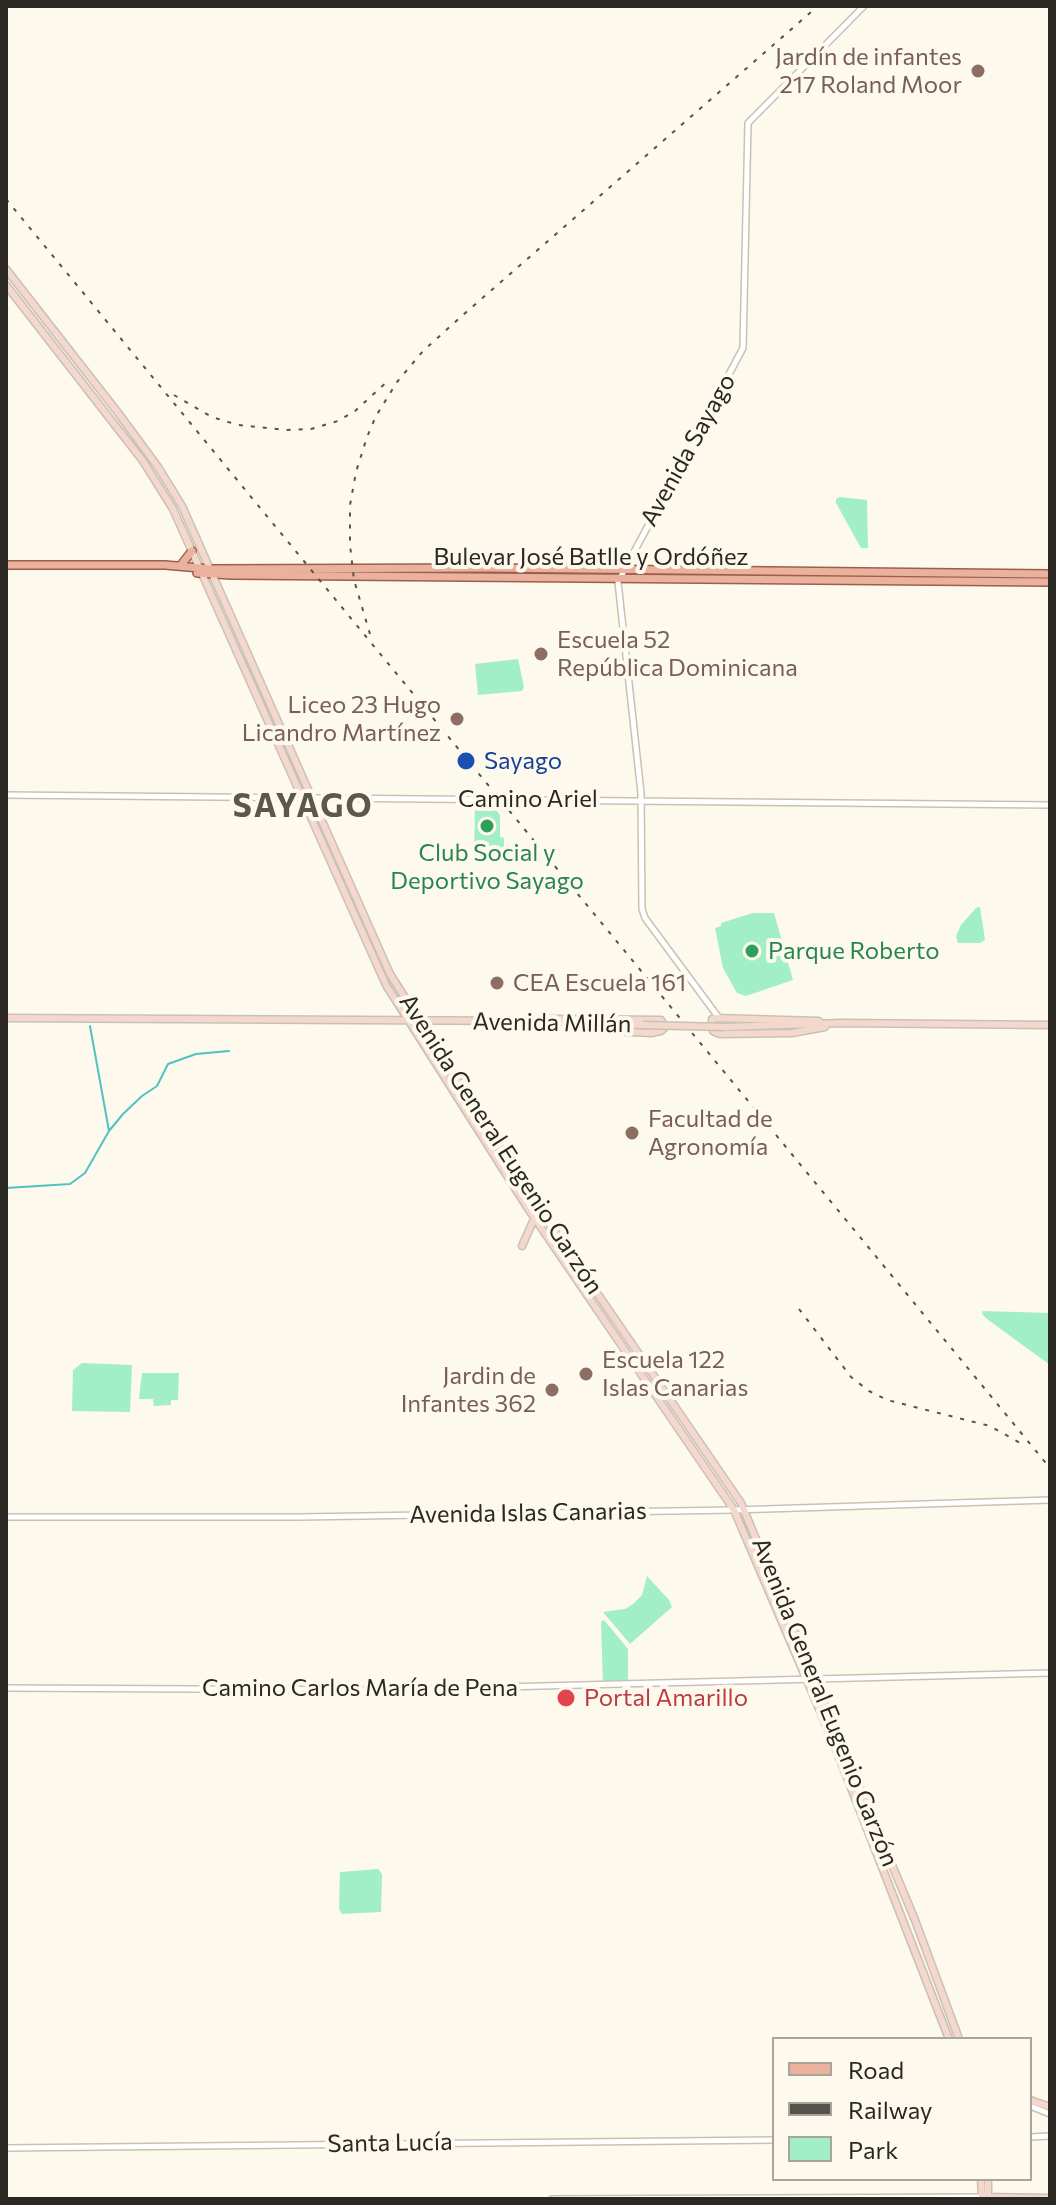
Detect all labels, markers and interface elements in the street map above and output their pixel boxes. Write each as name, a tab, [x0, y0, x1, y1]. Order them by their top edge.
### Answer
place label: Jardín de infantes 217 Roland Moor	[775, 43, 962, 99]
marker: Jardín de infantes 217 Roland Moor	[969, 62, 987, 80]
street label: Avenida Sayago	[634, 369, 742, 531]
street label: Bulevar José Batlle y Ordóñez	[433, 543, 749, 571]
place label: Escuela 52 República Dominicana	[557, 626, 798, 682]
marker: Escuela 52 República Dominicana	[532, 645, 550, 663]
place label: Liceo 23 Hugo Licandro Martínez	[242, 691, 441, 747]
marker: Liceo 23 Hugo Licandro Martínez	[448, 710, 466, 728]
place label: Sayago	[484, 747, 562, 775]
marker: Sayago	[455, 750, 477, 772]
street label: Camino Ariel	[458, 785, 598, 813]
district label: SAYAGO	[232, 787, 374, 825]
marker: Club Social y Deportivo Sayago	[478, 817, 496, 835]
place label: Club Social y Deportivo Sayago	[390, 839, 584, 895]
place label: Parque Roberto	[768, 937, 940, 965]
marker: Parque Roberto	[743, 942, 761, 960]
place label: CEA Escuela 161	[513, 969, 686, 997]
marker: CEA Escuela 161	[488, 974, 506, 992]
street label: Avenida General Eugenio Garzón	[393, 989, 609, 1299]
street label: Avenida Millán	[472, 1007, 632, 1039]
place label: Facultad de Agronomía	[648, 1105, 773, 1161]
marker: Facultad de Agronomía	[623, 1124, 641, 1142]
place label: Escuela 122 Islas Canarias	[602, 1346, 748, 1402]
place label: Jardin de Infantes 362	[401, 1362, 536, 1418]
marker: Escuela 122 Islas Canarias	[577, 1365, 595, 1383]
marker: Jardin de Infantes 362	[543, 1381, 561, 1399]
street label: Avenida Islas Canarias	[409, 1497, 647, 1529]
street label: Avenida General Eugenio Garzón	[746, 1533, 904, 1871]
street label: Camino Carlos María de Pena	[202, 1674, 518, 1702]
place label: Portal Amarillo	[584, 1684, 748, 1712]
marker: Portal Amarillo	[555, 1687, 577, 1709]
legend	[772, 2037, 1032, 2181]
text: Road	[848, 2055, 904, 2084]
text: Railway	[848, 2095, 933, 2124]
street label: Santa Lucía	[327, 2128, 453, 2158]
text: Park	[848, 2135, 898, 2164]

